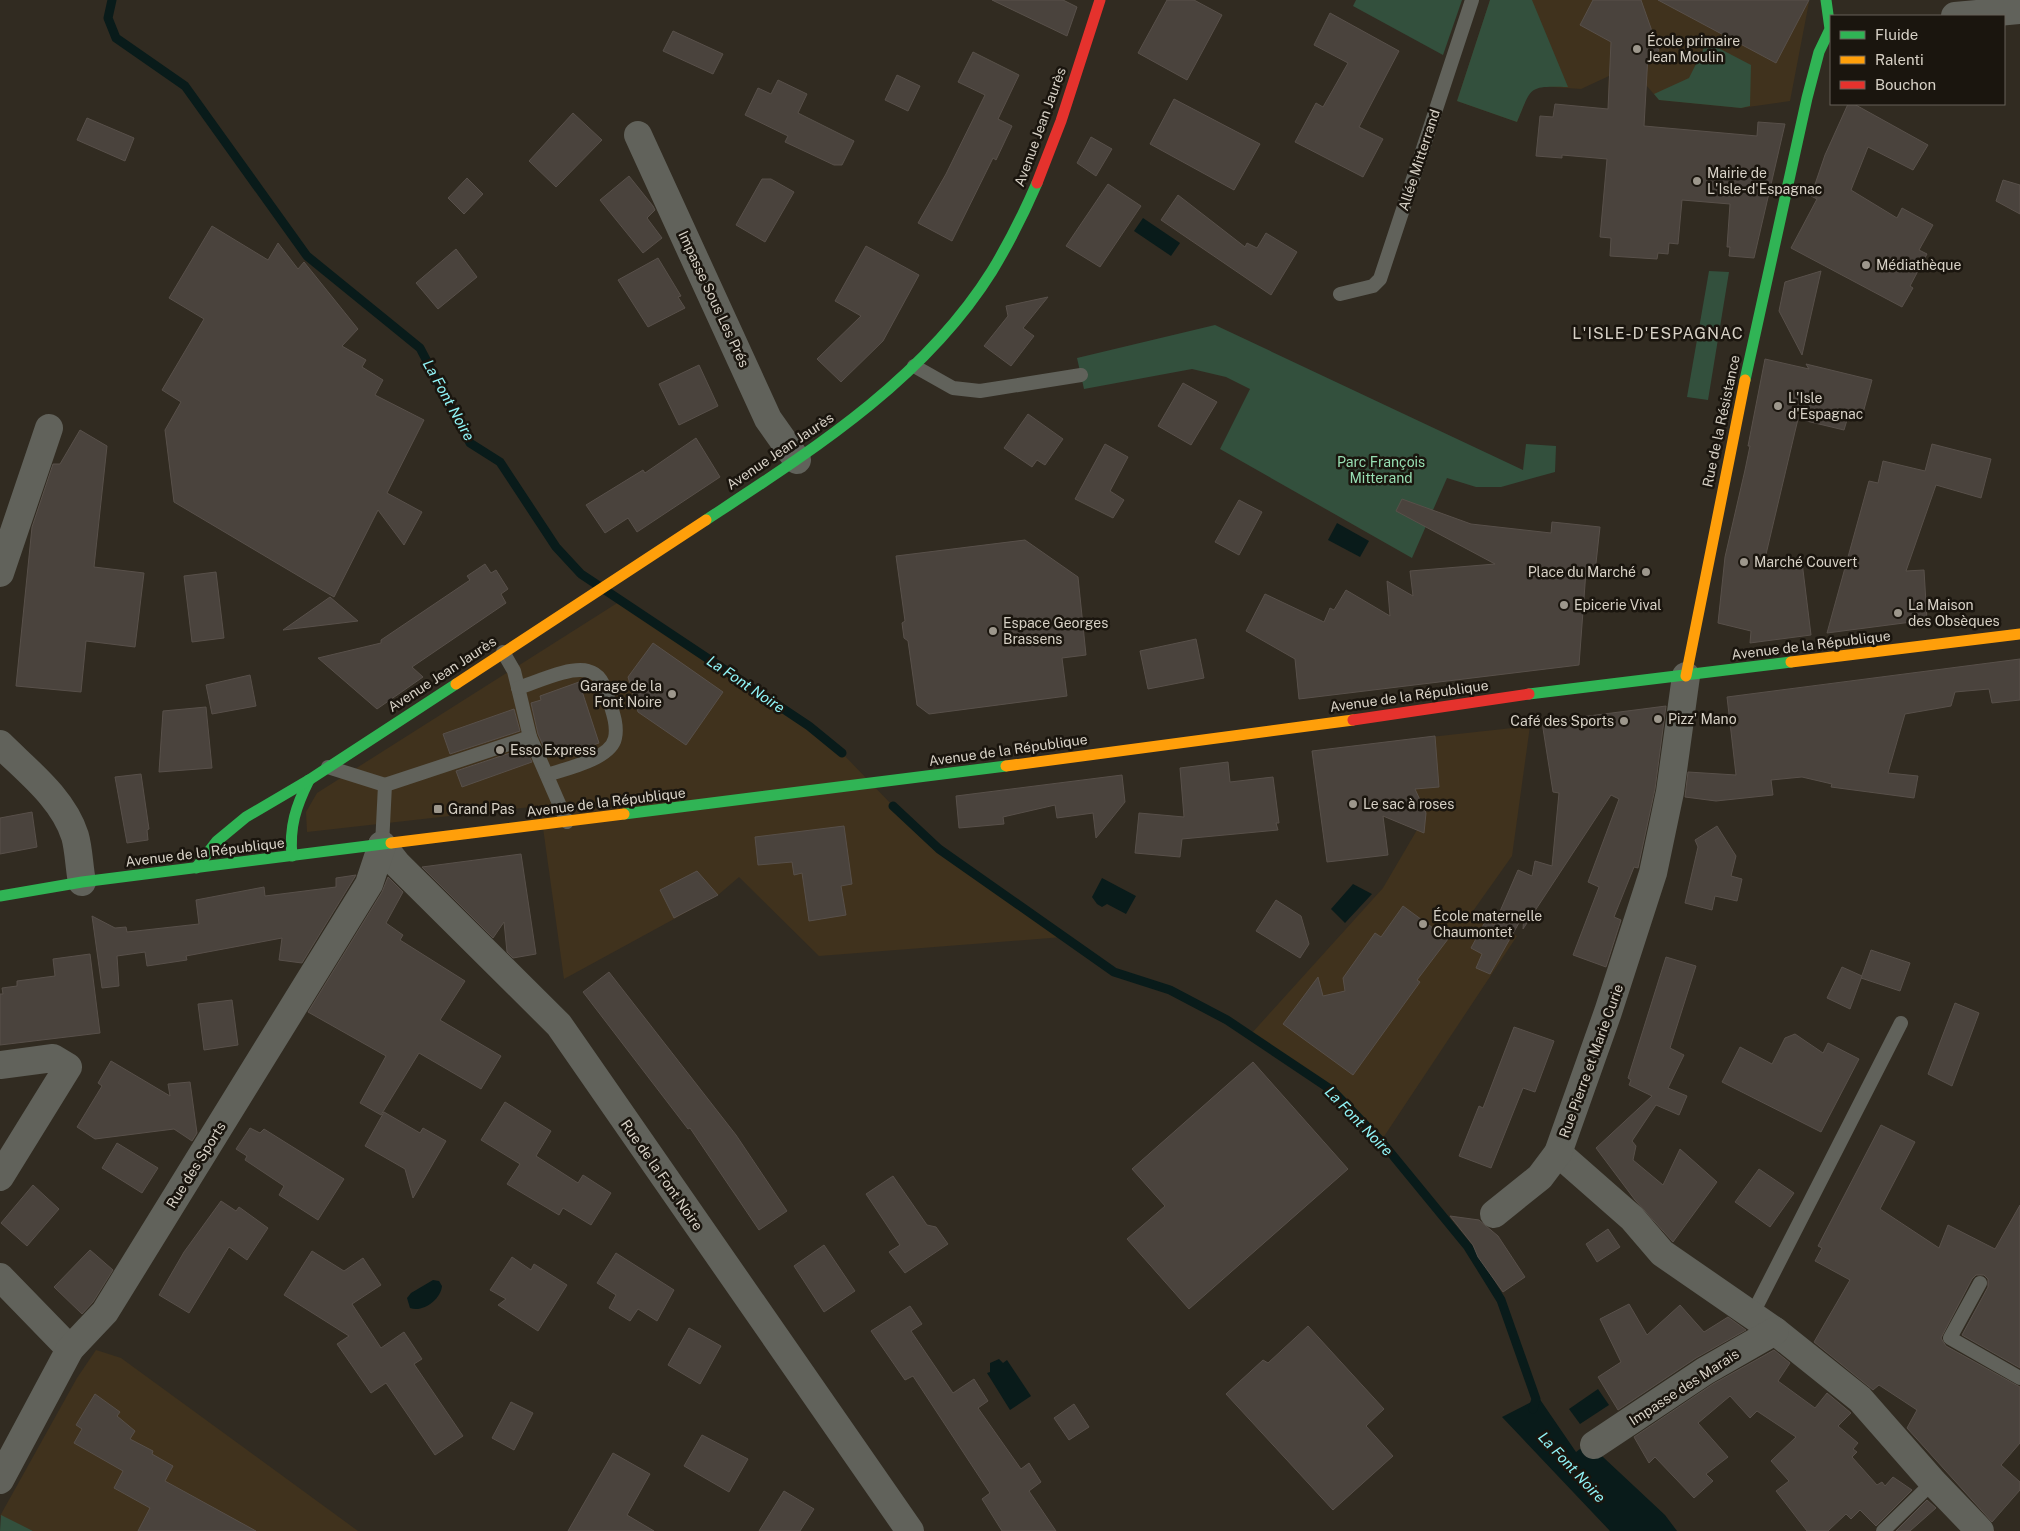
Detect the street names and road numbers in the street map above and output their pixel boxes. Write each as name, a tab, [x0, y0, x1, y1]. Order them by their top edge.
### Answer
street label: Avenue Jean Jaurès	[1011, 65, 1069, 189]
street label: Allée Mitterrand	[1395, 107, 1443, 213]
street label: Impasse Sous Les Prés	[675, 228, 753, 370]
street label: Rue de la Résistance	[1699, 353, 1743, 489]
street label: Avenue Jean Jaurès	[723, 409, 837, 493]
street label: Avenue de la République	[1731, 627, 1892, 663]
street label: Avenue Jean Jaurès	[385, 633, 499, 715]
street label: Avenue de la République	[1329, 677, 1490, 715]
street label: Avenue de la République	[928, 731, 1089, 769]
street label: Avenue de la République	[526, 784, 687, 820]
street label: Avenue de la République	[125, 834, 286, 870]
street label: Rue Pierre et Marie Curie	[1556, 982, 1626, 1140]
street label: Rue de la Font Noire	[618, 1117, 706, 1233]
street label: Rue des Sports	[163, 1119, 229, 1211]
street label: Impasse des Marais	[1626, 1346, 1742, 1428]

